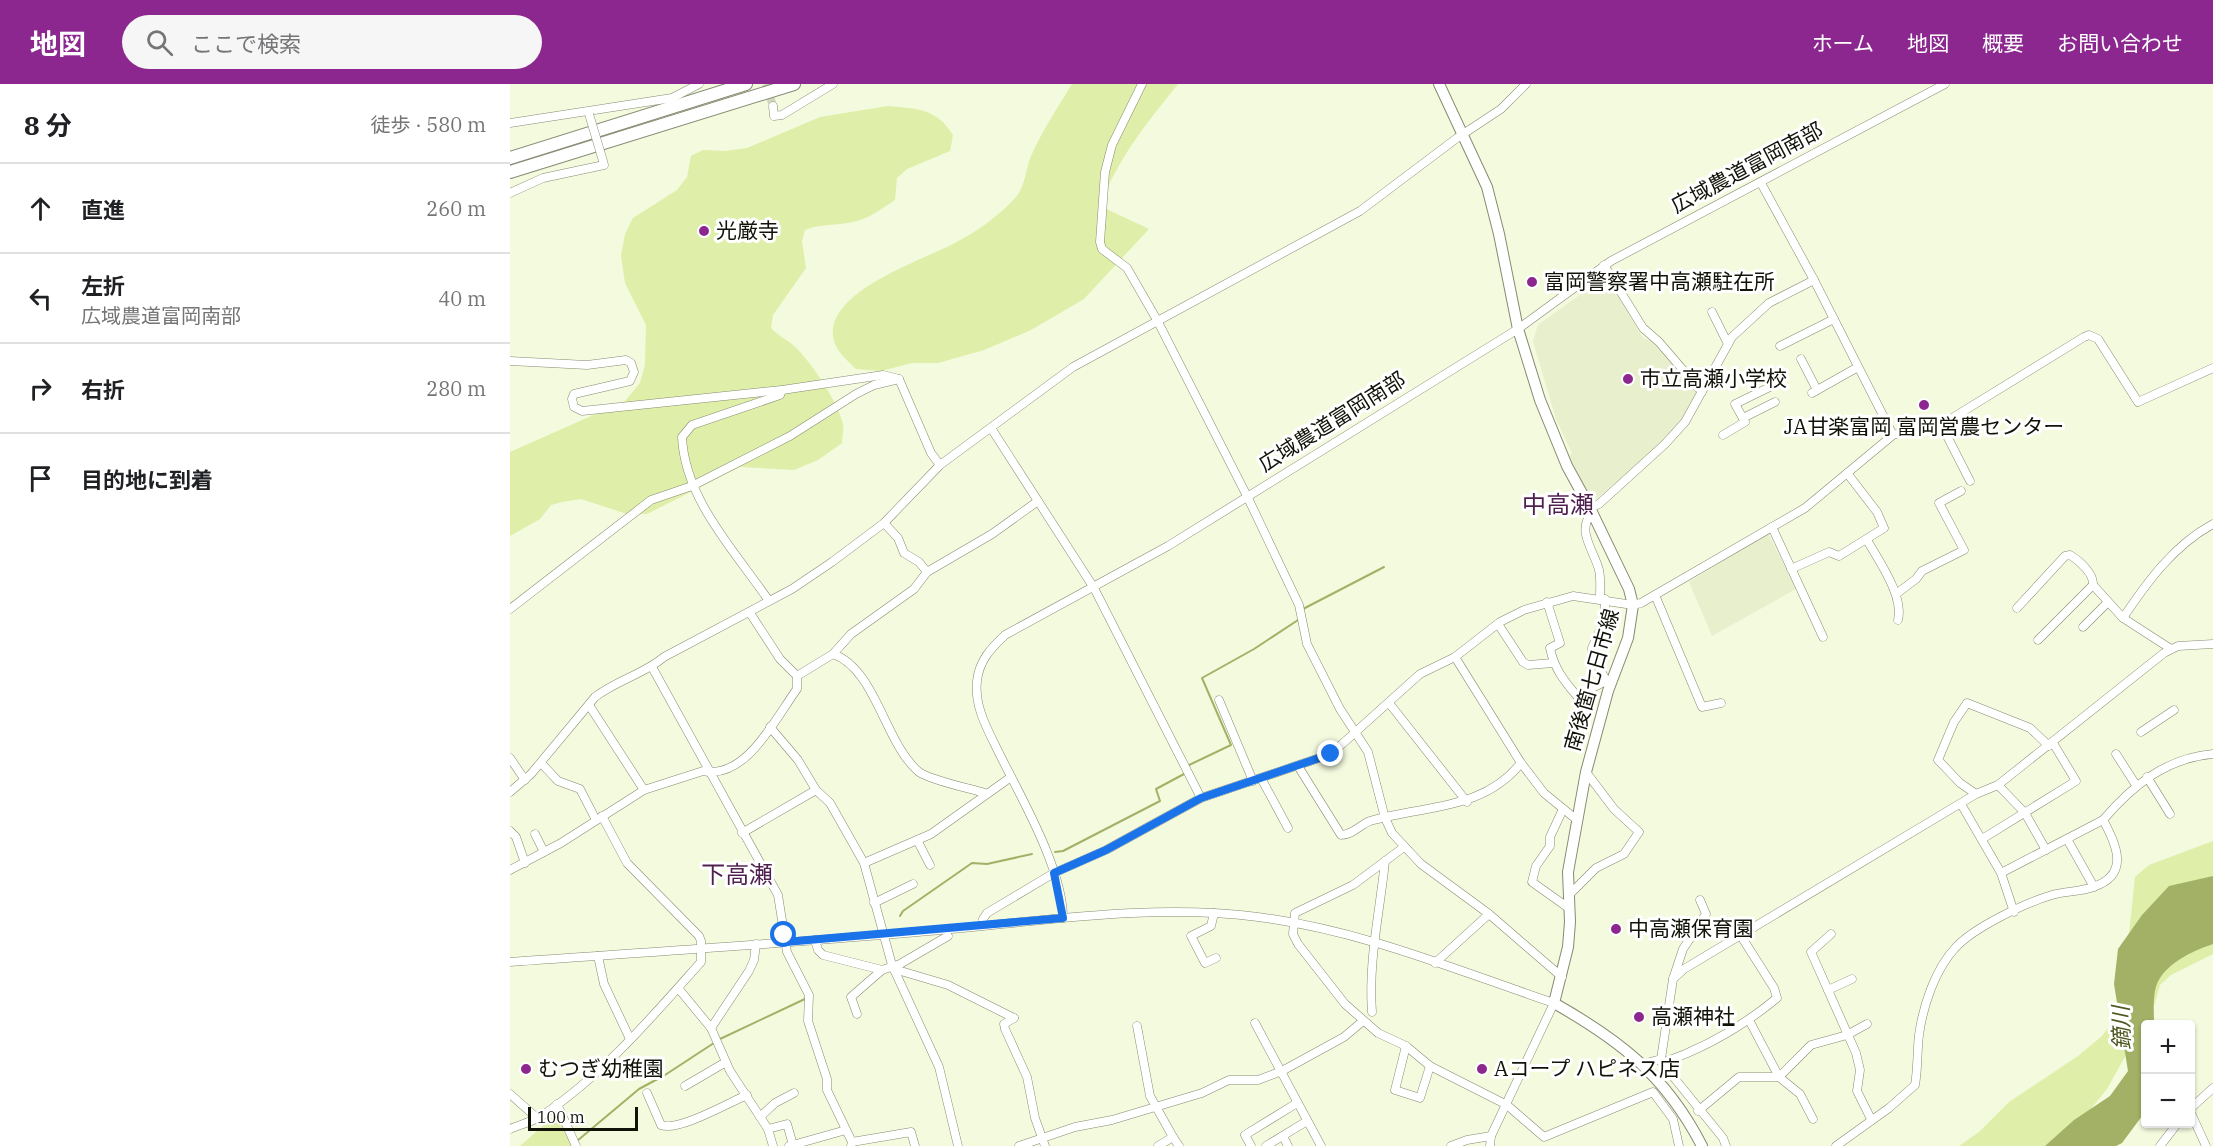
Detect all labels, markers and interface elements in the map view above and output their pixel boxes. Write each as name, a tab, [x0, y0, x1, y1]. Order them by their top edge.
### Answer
search box	[122, 15, 542, 69]
text: 地図	[30, 25, 86, 62]
icon: search	[143, 26, 176, 59]
text: ここで検索	[191, 29, 301, 58]
text: ホーム	[1812, 29, 1874, 57]
text: 地図	[1907, 29, 1949, 57]
text: 概要	[1982, 29, 2024, 57]
text: お問い合わせ	[2057, 29, 2183, 57]
text: 8 分	[24, 108, 72, 142]
text: 徒歩 · 580 m	[371, 111, 486, 138]
street label: 広域農道富岡南部	[1666, 115, 1827, 219]
icon: ahead	[24, 192, 57, 225]
text: 直進	[81, 195, 125, 224]
text: 260 m	[426, 195, 486, 222]
place label: 光厳寺	[716, 216, 779, 244]
marker: 光厳寺	[697, 224, 711, 238]
place label: 富岡警察署中高瀬駐在所	[1544, 267, 1775, 295]
text: 左折	[81, 271, 125, 300]
marker: 富岡警察署中高瀬駐在所	[1525, 275, 1539, 289]
icon: left	[24, 282, 57, 315]
text: 40 m	[438, 285, 486, 312]
text: 広域農道富岡南部	[81, 302, 241, 329]
place label: 市立高瀬小学校	[1640, 364, 1787, 392]
street label: 広域農道富岡南部	[1253, 365, 1410, 478]
icon: right	[24, 372, 57, 405]
marker: 市立高瀬小学校	[1621, 372, 1635, 386]
text: 右折	[81, 375, 125, 404]
text: 280 m	[426, 375, 486, 402]
marker: JA甘楽富岡 富岡営農センター	[1917, 398, 1931, 412]
place label: JA甘楽富岡 富岡営農センター	[1784, 412, 2064, 440]
icon: arrive	[24, 462, 57, 495]
text: 目的地に到着	[81, 465, 213, 494]
district label: 中高瀬	[1522, 488, 1594, 520]
street label: 南後箇七日市線	[1557, 605, 1625, 754]
route end	[1317, 740, 1343, 766]
district label: 下高瀬	[701, 858, 773, 890]
place label: 中高瀬保育園	[1628, 914, 1754, 942]
route start	[770, 921, 796, 947]
marker: 中高瀬保育園	[1609, 922, 1623, 936]
place label: 高瀬神社	[1651, 1002, 1735, 1030]
water label: 鏑川	[2105, 1004, 2136, 1051]
marker: 高瀬神社	[1632, 1010, 1646, 1024]
map controls	[2141, 1020, 2195, 1128]
button: +	[2141, 1020, 2195, 1074]
place label: むつぎ幼稚園	[538, 1054, 664, 1082]
place label: Aコープ ハピネス店	[1494, 1054, 1680, 1082]
marker: むつぎ幼稚園	[519, 1062, 533, 1076]
marker: Aコープ ハピネス店	[1475, 1062, 1489, 1076]
button: −	[2141, 1074, 2195, 1128]
scale bar	[528, 1104, 638, 1132]
text: 100 m	[537, 1107, 585, 1127]

